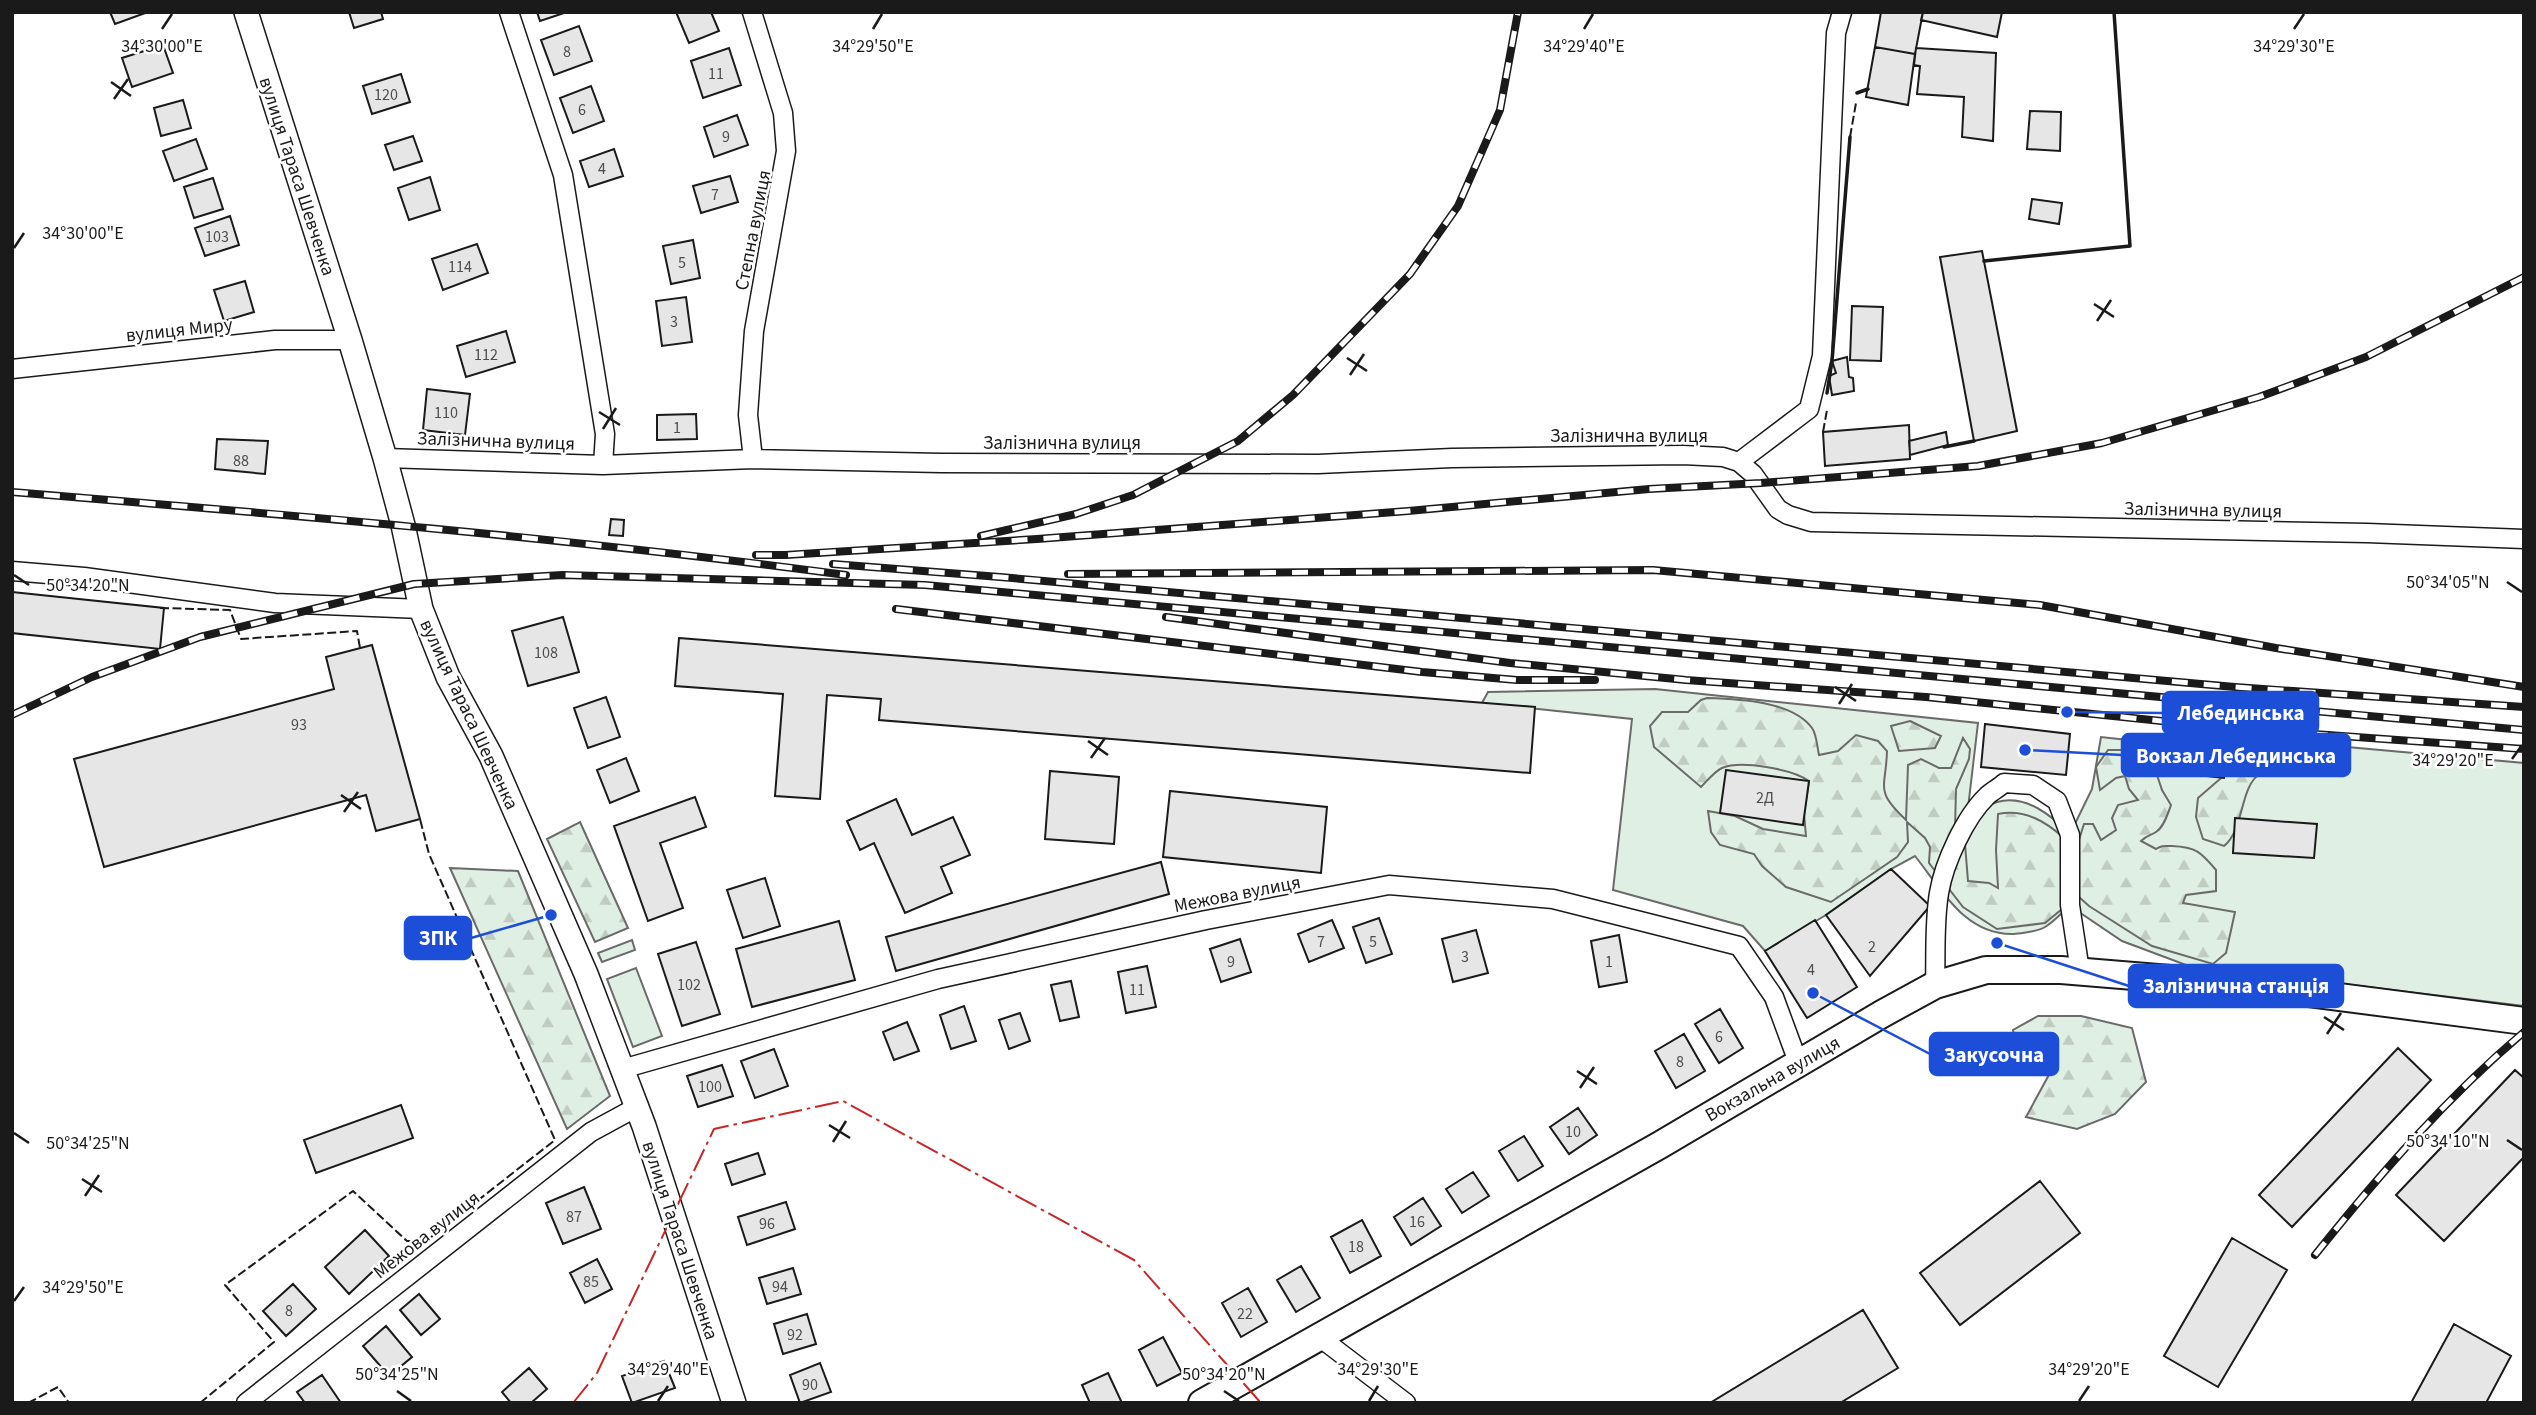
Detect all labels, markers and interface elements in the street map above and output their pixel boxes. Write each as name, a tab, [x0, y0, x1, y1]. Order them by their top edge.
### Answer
text: 34°30'00"E	[121, 34, 203, 59]
text: 34°29'50"E	[832, 34, 914, 59]
text: 34°29'40"E	[1543, 34, 1625, 59]
text: 34°29'30"E	[2253, 34, 2335, 59]
house number: 8	[563, 41, 571, 63]
house number: 11	[708, 63, 724, 85]
street label: вулиця Тараса Шевченка	[252, 74, 341, 279]
house number: 120	[374, 84, 398, 106]
house number: 6	[578, 99, 586, 121]
house number: 9	[722, 126, 730, 148]
house number: 4	[598, 158, 606, 180]
street label: Степна вулиця	[729, 168, 778, 293]
house number: 7	[711, 184, 719, 206]
text: 34°30'00"E	[42, 221, 124, 246]
house number: 103	[205, 226, 229, 248]
house number: 5	[678, 252, 686, 274]
house number: 114	[448, 256, 472, 278]
street label: вулиця Миру	[124, 311, 234, 350]
house number: 3	[670, 311, 678, 333]
house number: 112	[474, 344, 498, 366]
house number: 110	[434, 402, 458, 424]
house number: 1	[673, 417, 681, 439]
street label: Залізнична вулиця	[1550, 423, 1708, 450]
street label: Залізнична вулиця	[416, 425, 575, 458]
street label: Залізнична вулиця	[983, 430, 1141, 457]
house number: 88	[233, 450, 249, 472]
street label: Залізнична вулиця	[2124, 496, 2282, 525]
text: 50°34'05"N	[2406, 570, 2490, 595]
text: 50°34'20"N	[46, 573, 130, 598]
street label: вулиця Тараса Шевченка	[413, 615, 525, 814]
house number: 108	[534, 642, 558, 664]
callout: Лебединська	[2163, 692, 2318, 734]
text: Лебединська	[2176, 698, 2305, 728]
house number: 93	[291, 714, 307, 736]
callout: Вокзал Лебединська	[2122, 734, 2350, 776]
text: Вокзал Лебединська	[2136, 741, 2336, 771]
text: 34°29'20"E	[2412, 748, 2494, 773]
house number: 2Д	[1756, 787, 1774, 809]
street label: Межова вулиця	[1172, 869, 1303, 920]
callout: ЗПК	[405, 917, 471, 959]
text: ЗПК	[419, 923, 458, 953]
house number: 7	[1317, 931, 1325, 953]
house number: 5	[1369, 931, 1377, 953]
house number: 2	[1868, 936, 1876, 958]
house number: 3	[1461, 946, 1469, 968]
house number: 9	[1227, 951, 1235, 973]
house number: 1	[1605, 951, 1613, 973]
house number: 4	[1807, 959, 1815, 981]
callout: Залізнична станція	[2129, 965, 2343, 1007]
text: Залізнична станція	[2143, 971, 2329, 1001]
house number: 102	[677, 974, 701, 996]
house number: 11	[1129, 979, 1145, 1001]
house number: 6	[1715, 1026, 1723, 1048]
street label: Вокзальна вулиця	[1700, 1030, 1845, 1129]
callout: Закусочна	[1930, 1033, 2058, 1075]
text: Закусочна	[1944, 1040, 2044, 1070]
house number: 8	[1676, 1051, 1684, 1073]
house number: 100	[698, 1076, 722, 1098]
house number: 10	[1565, 1121, 1581, 1143]
text: 50°34'10"N	[2406, 1129, 2490, 1154]
text: 50°34'25"N	[46, 1131, 130, 1156]
street label: вулиця Тараса Шевченка	[635, 1138, 724, 1343]
street label: Межова вулиця	[368, 1185, 486, 1285]
house number: 87	[566, 1206, 582, 1228]
house number: 16	[1409, 1211, 1425, 1233]
house number: 96	[759, 1213, 775, 1235]
house number: 18	[1348, 1236, 1364, 1258]
house number: 85	[583, 1271, 599, 1293]
text: 34°29'50"E	[42, 1275, 124, 1300]
house number: 94	[772, 1276, 788, 1298]
house number: 8	[285, 1300, 293, 1322]
house number: 22	[1237, 1303, 1253, 1325]
house number: 92	[787, 1324, 803, 1346]
text: 34°29'40"E	[627, 1357, 709, 1382]
text: 34°29'30"E	[1337, 1357, 1419, 1382]
text: 34°29'20"E	[2048, 1357, 2130, 1382]
text: 50°34'25"N	[355, 1362, 439, 1387]
text: 50°34'20"N	[1182, 1362, 1266, 1387]
house number: 90	[802, 1374, 818, 1396]

